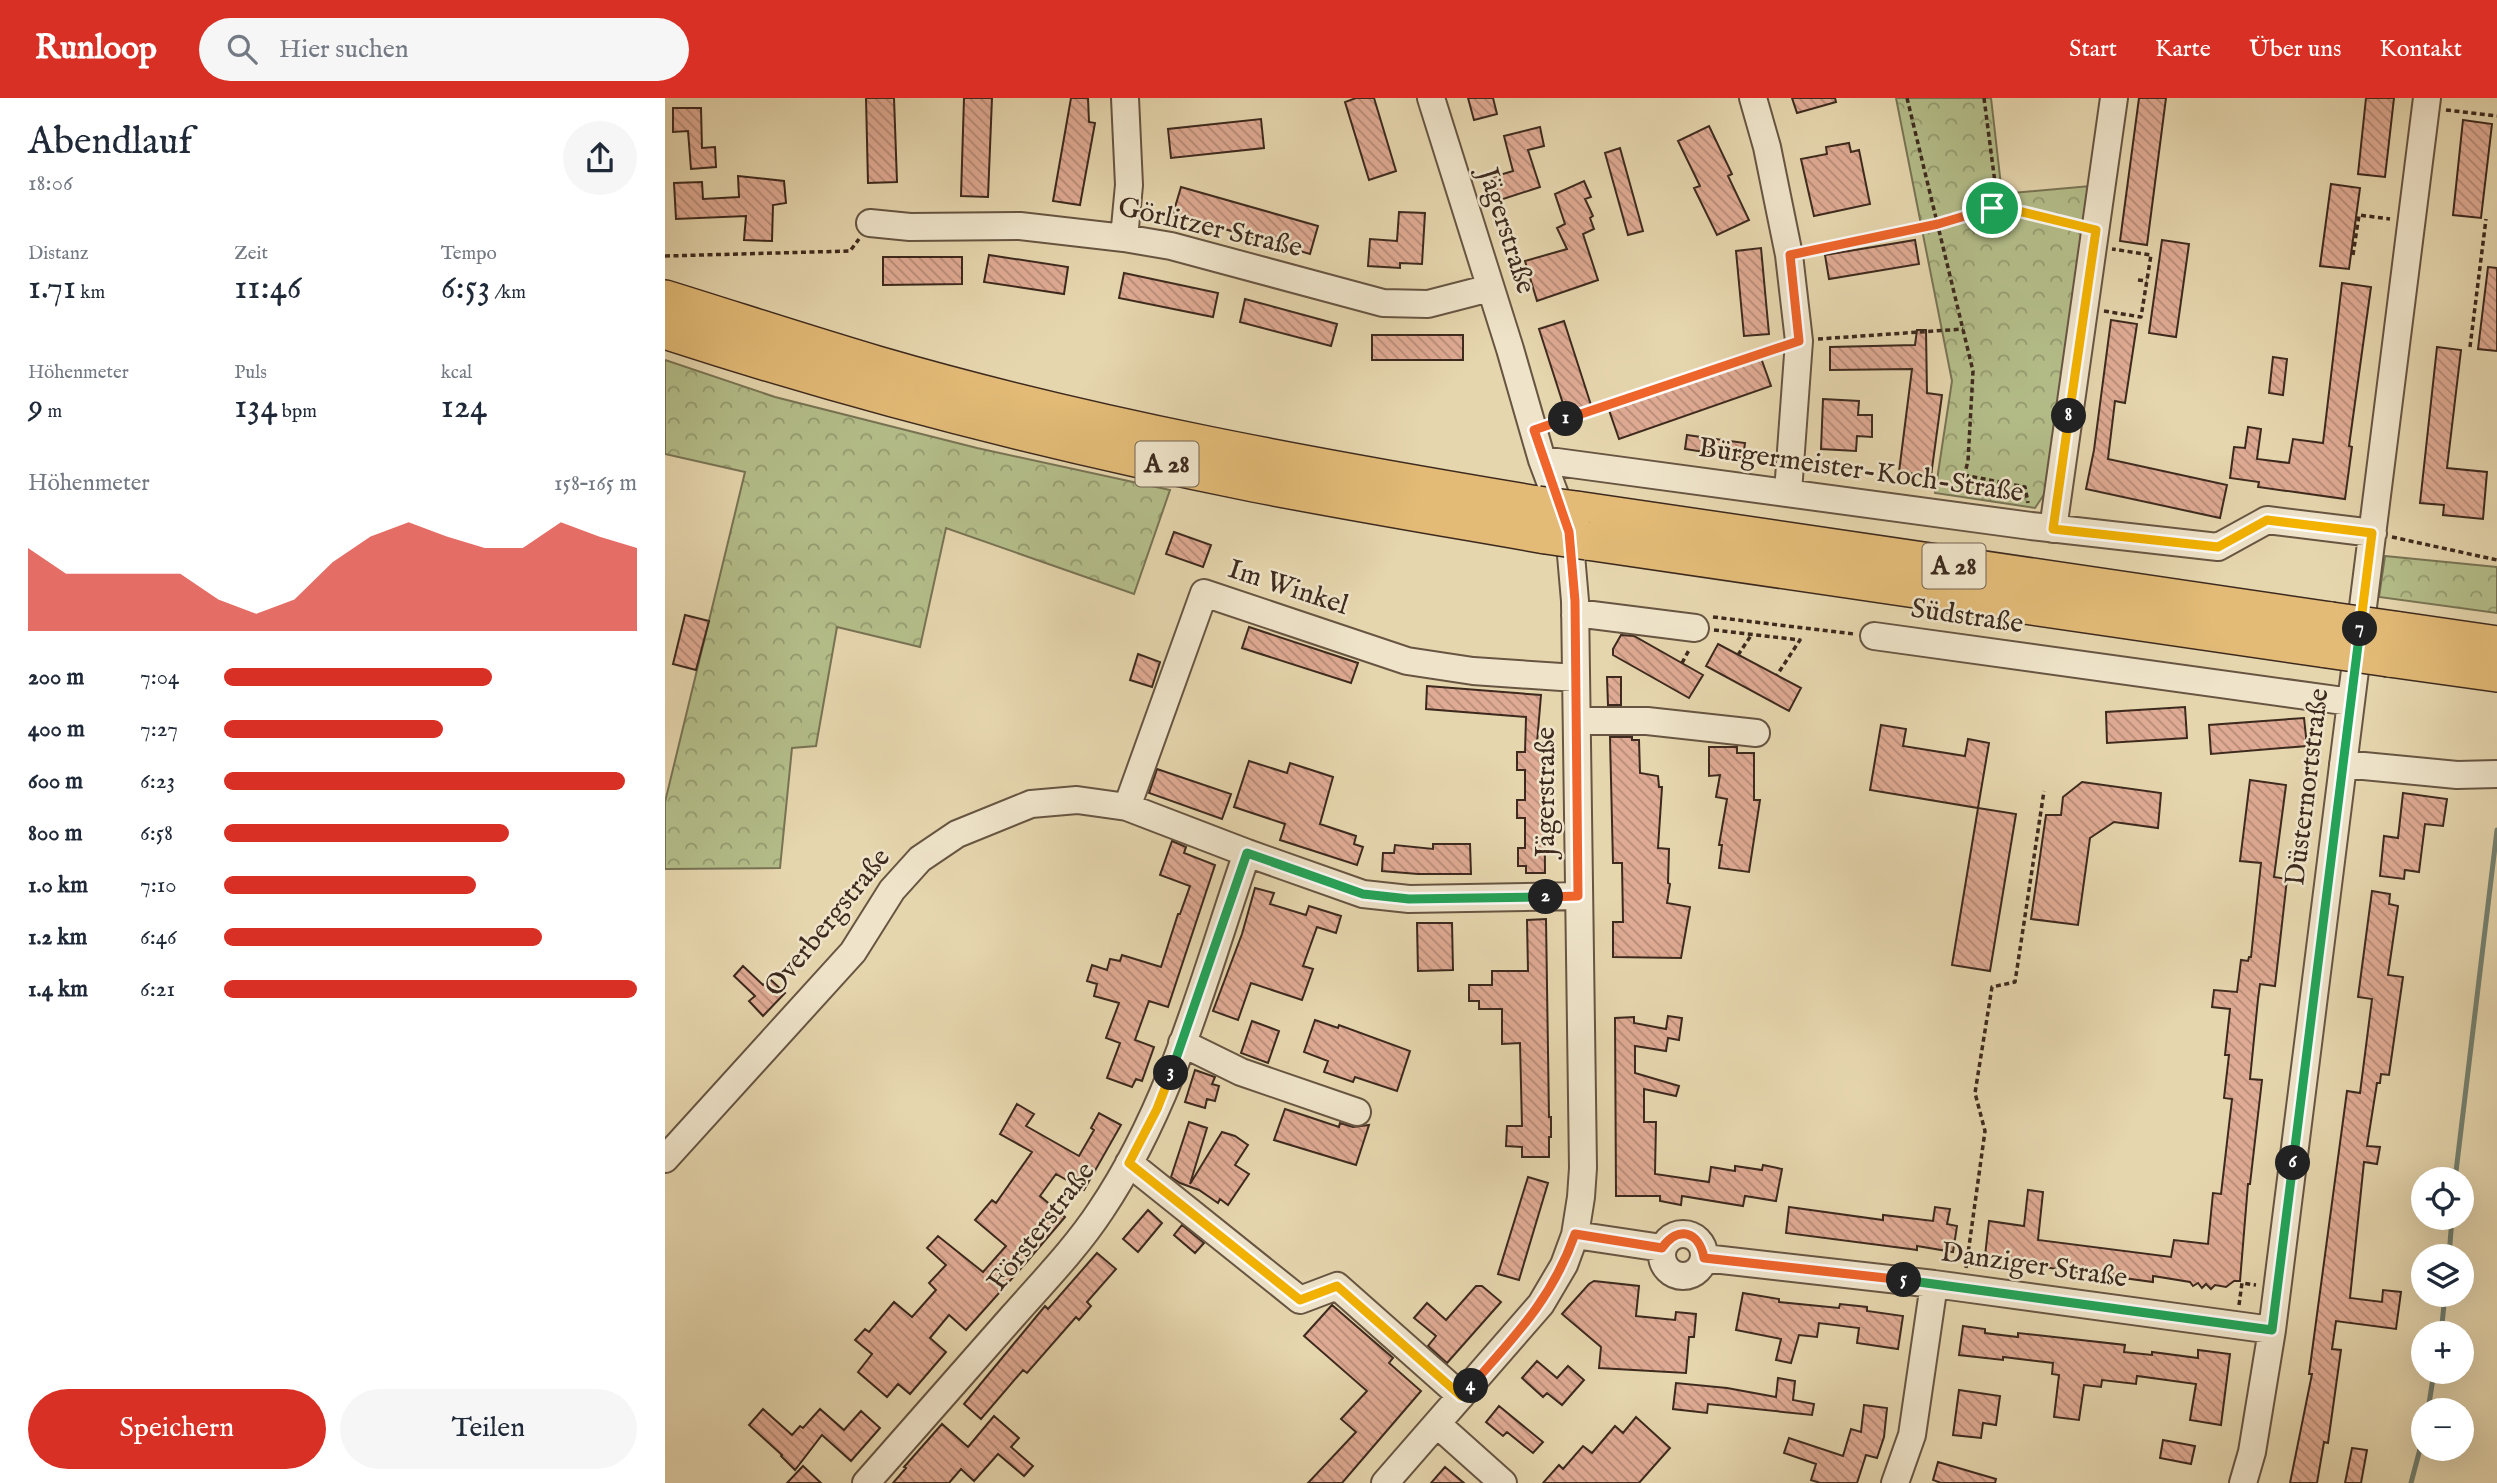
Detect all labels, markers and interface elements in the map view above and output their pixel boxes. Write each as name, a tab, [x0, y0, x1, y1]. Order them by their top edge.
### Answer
search box	[199, 18, 689, 81]
text: Runloop	[35, 28, 157, 70]
icon: search	[223, 30, 261, 68]
text: Hier suchen	[279, 33, 409, 66]
text: Start	[2069, 34, 2117, 65]
text: Karte	[2155, 34, 2211, 65]
text: Über uns	[2249, 34, 2341, 65]
text: Kontakt	[2379, 34, 2462, 65]
text: Abendlauf	[28, 119, 192, 167]
button: share	[563, 121, 637, 195]
street label: Jägerstraße	[1468, 161, 1543, 298]
text: 18:06	[28, 169, 73, 198]
pin	[1962, 178, 2022, 238]
icon: arrive	[1973, 189, 2011, 227]
street label: Görlitzer Straße	[1114, 190, 1306, 266]
text: Distanz	[28, 242, 89, 266]
text: Zeit	[234, 242, 268, 266]
text: Tempo	[441, 242, 497, 266]
text: 1.71	[28, 266, 76, 311]
text: 11:46	[234, 266, 302, 311]
text: 6:53	[441, 266, 490, 311]
text: km	[76, 281, 105, 305]
text: /km	[490, 281, 526, 305]
text: Höhenmeter	[28, 361, 129, 385]
text: Puls	[234, 361, 267, 385]
text: kcal	[441, 361, 472, 385]
text: 9	[28, 385, 43, 430]
text: 134	[234, 385, 278, 430]
text: 124	[441, 385, 487, 430]
pin: 8	[2051, 398, 2087, 434]
text: m	[43, 400, 62, 424]
text: bpm	[278, 400, 317, 424]
pin: 1	[1549, 402, 1583, 436]
text: 8	[2065, 403, 2072, 427]
text: 1	[1562, 406, 1569, 430]
street label: Bürgermeister-Koch-Straße	[1696, 431, 2026, 511]
road number: A 28	[1135, 442, 1199, 486]
text: Höhenmeter	[28, 469, 150, 498]
text: 158–165 m	[554, 469, 637, 498]
road number: A 28	[1923, 544, 1985, 588]
street label: Im Winkel	[1224, 552, 1353, 624]
street label: Südstraße	[1909, 592, 2025, 642]
pin: 7	[2343, 612, 2377, 646]
text: 7	[2355, 616, 2364, 640]
text: 200 m	[28, 663, 84, 692]
text: 7:04	[140, 663, 179, 692]
street label: Düsternortstraße	[2279, 686, 2337, 888]
text: 400 m	[28, 715, 85, 744]
text: 7:27	[140, 715, 178, 744]
street label: Jägerstraße	[1529, 727, 1564, 860]
text: 600 m	[28, 767, 83, 796]
text: 6:23	[140, 767, 175, 796]
text: 800 m	[28, 819, 82, 848]
text: 6:58	[140, 819, 173, 848]
street label: Overbergstraße	[757, 842, 899, 1004]
text: 1.0 km	[28, 871, 88, 900]
text: 7:10	[140, 871, 177, 900]
pin: 2	[1529, 880, 1563, 914]
text: 2	[1541, 884, 1550, 908]
text: 1.2 km	[28, 923, 87, 952]
text: 6:46	[140, 923, 177, 952]
text: 1.4 km	[28, 975, 88, 1004]
text: 6:21	[140, 975, 175, 1004]
pin: 3	[1154, 1056, 1189, 1090]
text: 3	[1167, 1060, 1174, 1084]
pin: 6	[2275, 1146, 2311, 1180]
text: 6	[2288, 1150, 2297, 1174]
street label: Försterstraße	[981, 1155, 1103, 1299]
map controls	[2411, 1167, 2474, 1461]
button: locate	[2411, 1167, 2474, 1230]
street label: Danziger Straße	[1938, 1236, 2130, 1296]
button: layers	[2411, 1244, 2474, 1307]
pin: 5	[1887, 1262, 1921, 1298]
text: 5	[1900, 1267, 1907, 1291]
button: +	[2411, 1321, 2474, 1384]
pin: 4	[1453, 1368, 1489, 1404]
text: 4	[1466, 1373, 1475, 1397]
button: Speichern	[28, 1389, 326, 1469]
button: Teilen	[340, 1389, 637, 1469]
button: −	[2411, 1398, 2474, 1461]

